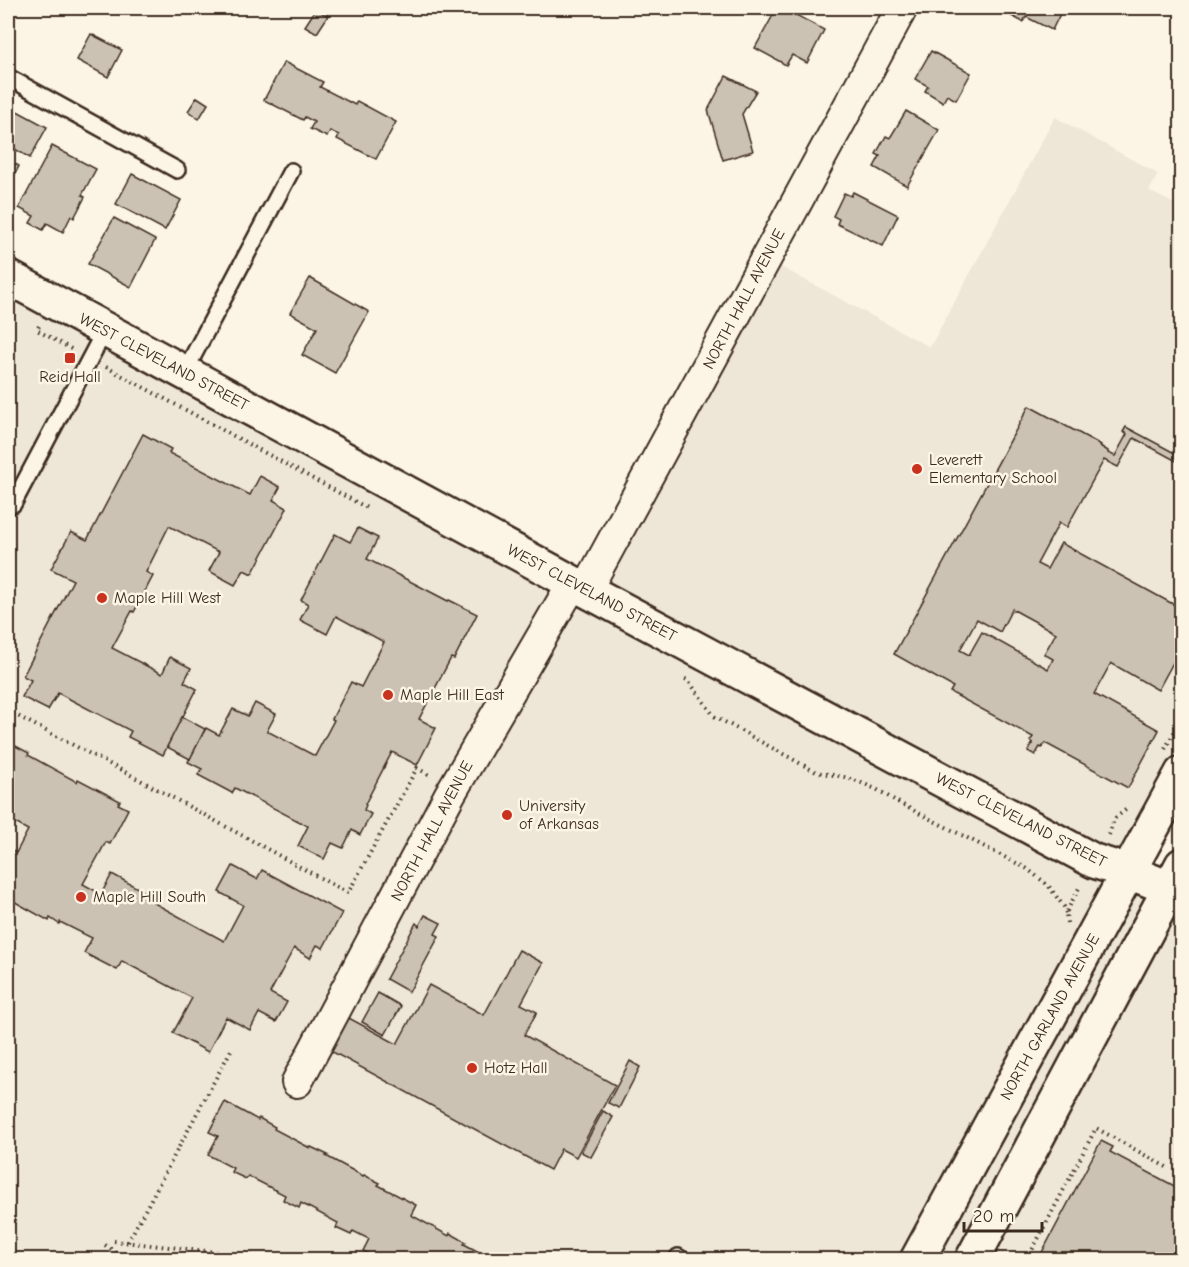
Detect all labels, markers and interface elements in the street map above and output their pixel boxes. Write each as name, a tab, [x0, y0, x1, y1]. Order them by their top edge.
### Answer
street label: NORTH HALL AVENUE	[699, 226, 789, 372]
street label: WEST CLEVELAND STREET	[76, 310, 252, 415]
marker: Reid Hall	[63, 351, 77, 365]
place label: Reid Hall	[39, 368, 101, 386]
place label: Leverett Elementary School	[929, 451, 1057, 487]
marker: Leverett Elementary School	[910, 462, 924, 476]
street label: WEST CLEVELAND STREET	[504, 541, 680, 646]
place label: Maple Hill West	[114, 589, 221, 607]
marker: Maple Hill West	[95, 591, 109, 605]
place label: Maple Hill East	[400, 686, 504, 704]
marker: Maple Hill East	[381, 688, 395, 702]
street label: NORTH HALL AVENUE	[387, 758, 477, 904]
street label: WEST CLEVELAND STREET	[933, 769, 1110, 871]
place label: University of Arkansas	[519, 797, 599, 833]
marker: University of Arkansas	[500, 808, 514, 822]
place label: Maple Hill South	[93, 888, 206, 906]
marker: Maple Hill South	[74, 890, 88, 904]
street label: NORTH GARLAND AVENUE	[997, 930, 1103, 1103]
place label: Hotz Hall	[484, 1059, 548, 1077]
marker: Hotz Hall	[465, 1061, 479, 1075]
scale bar	[964, 1195, 1042, 1233]
text: 20 m	[973, 1206, 1014, 1227]

